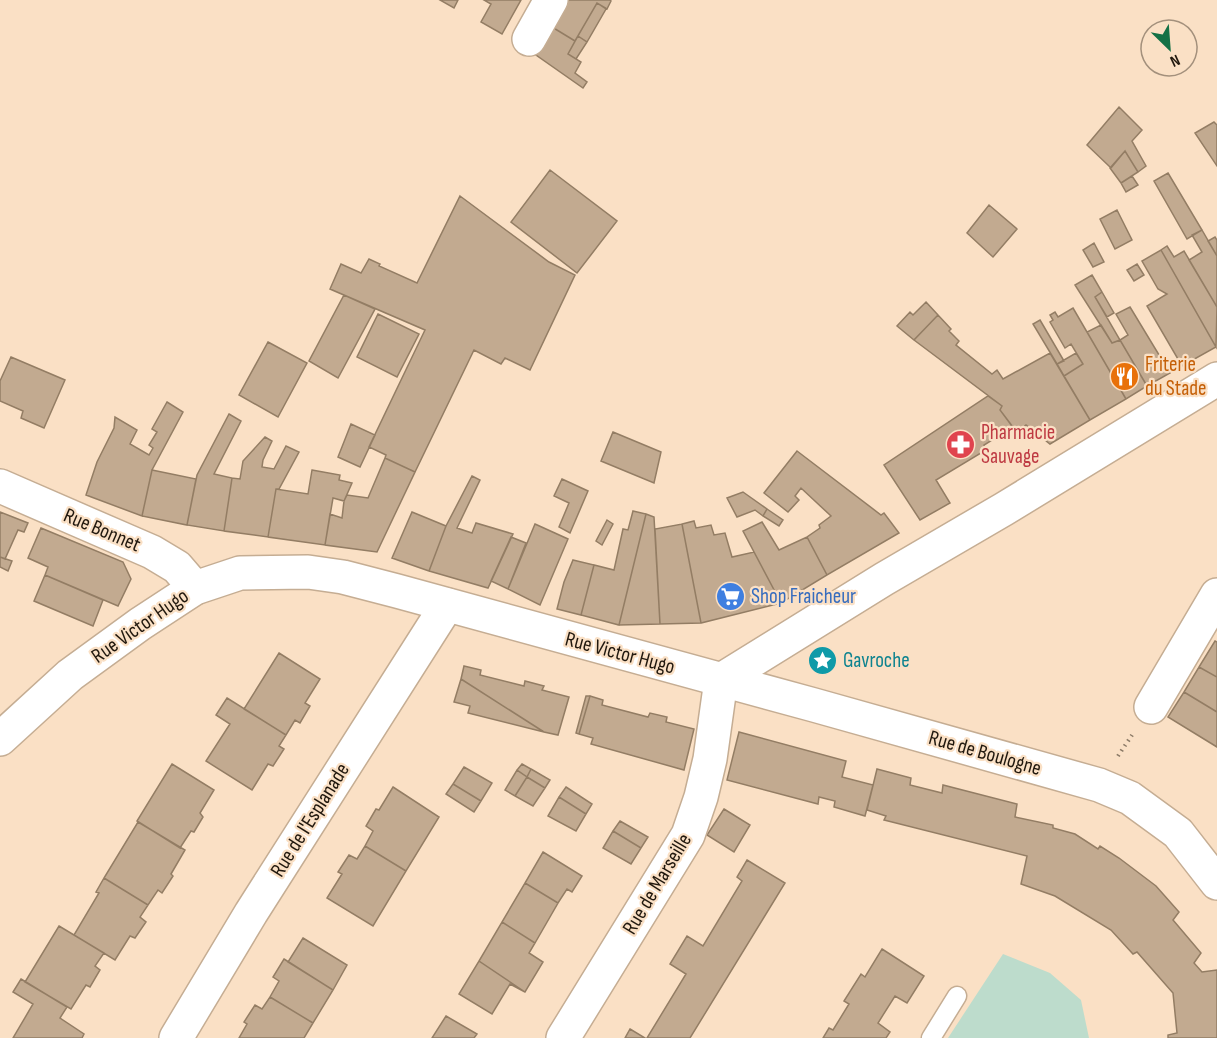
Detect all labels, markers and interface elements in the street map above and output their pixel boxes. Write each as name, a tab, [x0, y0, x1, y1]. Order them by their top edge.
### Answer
north arrow	[1139, 18, 1199, 78]
text: N	[1167, 50, 1183, 71]
place label: Friterie du Stade	[1145, 352, 1206, 401]
restaurant icon: Friterie du Stade	[1108, 360, 1140, 392]
place label: Pharmacie Sauvage	[981, 420, 1055, 469]
pharmacy icon: Pharmacie Sauvage	[944, 428, 976, 460]
street label: Rue Bonnet	[60, 503, 144, 557]
supermarket icon: Shop Fraicheur	[714, 580, 746, 612]
street label: Rue Victor Hugo	[87, 583, 193, 669]
place label: Shop Fraicheur	[751, 584, 856, 609]
street label: Rue Victor Hugo	[562, 626, 678, 680]
place icon: Gavroche	[806, 644, 838, 676]
place label: Gavroche	[843, 648, 910, 673]
street label: Rue de Boulogne	[926, 725, 1044, 781]
street label: Rue de l'Esplanade	[265, 759, 355, 881]
street label: Rue de Marseille	[617, 829, 697, 939]

